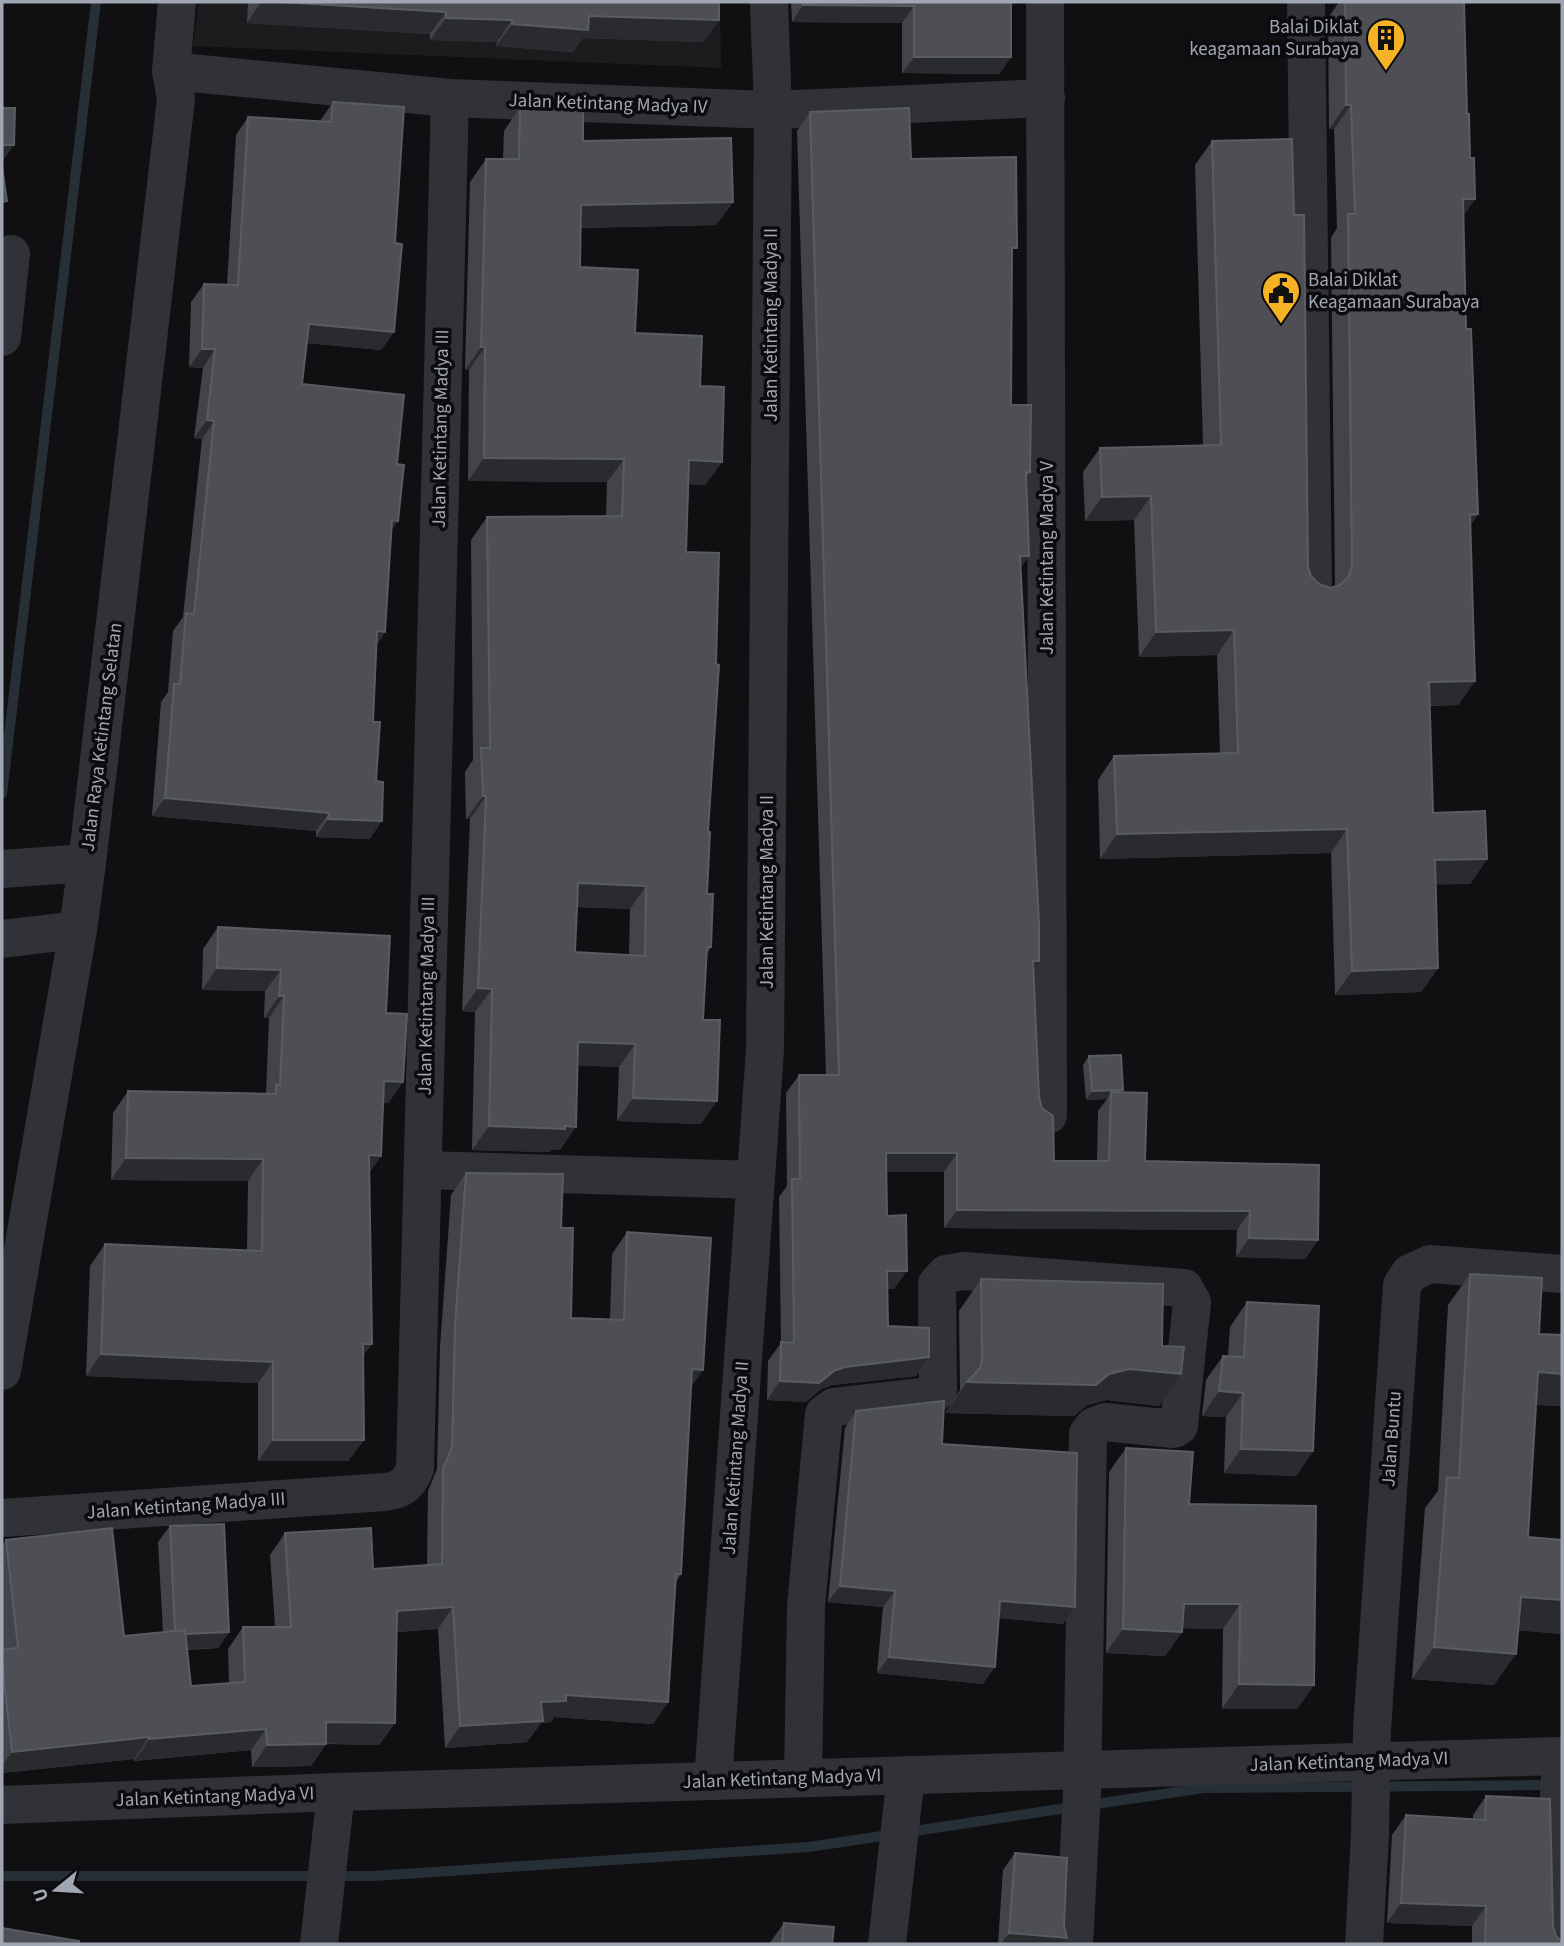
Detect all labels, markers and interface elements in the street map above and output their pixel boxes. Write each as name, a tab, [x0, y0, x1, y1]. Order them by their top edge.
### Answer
place label: Balai Diklat keagamaan Surabaya	[1189, 14, 1360, 63]
building icon: Balai Diklat keagamaan Surabaya	[1365, 17, 1407, 72]
street label: Jalan Ketintang Madya IV	[508, 87, 708, 121]
street label: Jalan Ketintang Madya II	[758, 228, 785, 422]
place label: Balai Diklat Keagamaan Surabaya	[1308, 267, 1480, 316]
public building icon: Balai Diklat Keagamaan Surabaya	[1260, 270, 1302, 325]
street label: Jalan Ketintang Madya III	[426, 329, 456, 529]
street label: Jalan Ketintang Madya V	[1034, 461, 1061, 655]
street label: Jalan Raya Ketintang Selatan	[75, 621, 129, 853]
street label: Jalan Ketintang Madya II	[754, 795, 781, 989]
street label: Jalan Ketintang Madya III	[412, 896, 442, 1096]
street label: Jalan Ketintang Madya II	[716, 1360, 756, 1556]
street label: Jalan Buntu	[1375, 1390, 1409, 1488]
street label: Jalan Ketintang Madya III	[86, 1486, 286, 1526]
street label: Jalan Ketintang Madya VI	[1249, 1745, 1449, 1779]
street label: Jalan Ketintang Madya VI	[682, 1762, 882, 1796]
street label: Jalan Ketintang Madya VI	[115, 1780, 315, 1814]
north arrow	[21, 1855, 91, 1925]
text: U	[26, 1885, 56, 1905]

